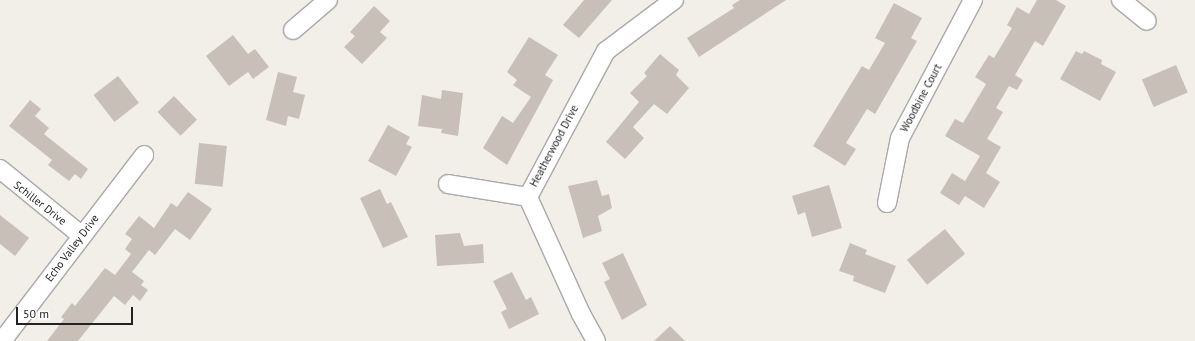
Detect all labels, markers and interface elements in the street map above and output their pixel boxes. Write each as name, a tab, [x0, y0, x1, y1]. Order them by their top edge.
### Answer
street label: Woodbine Court	[897, 62, 945, 134]
street label: Heatherwood Drive	[527, 103, 581, 189]
street label: Schiller Drive	[11, 178, 69, 228]
street label: Echo Valley Drive	[42, 212, 102, 284]
scale bar	[18, 299, 135, 325]
text: 50 m	[23, 306, 49, 321]

